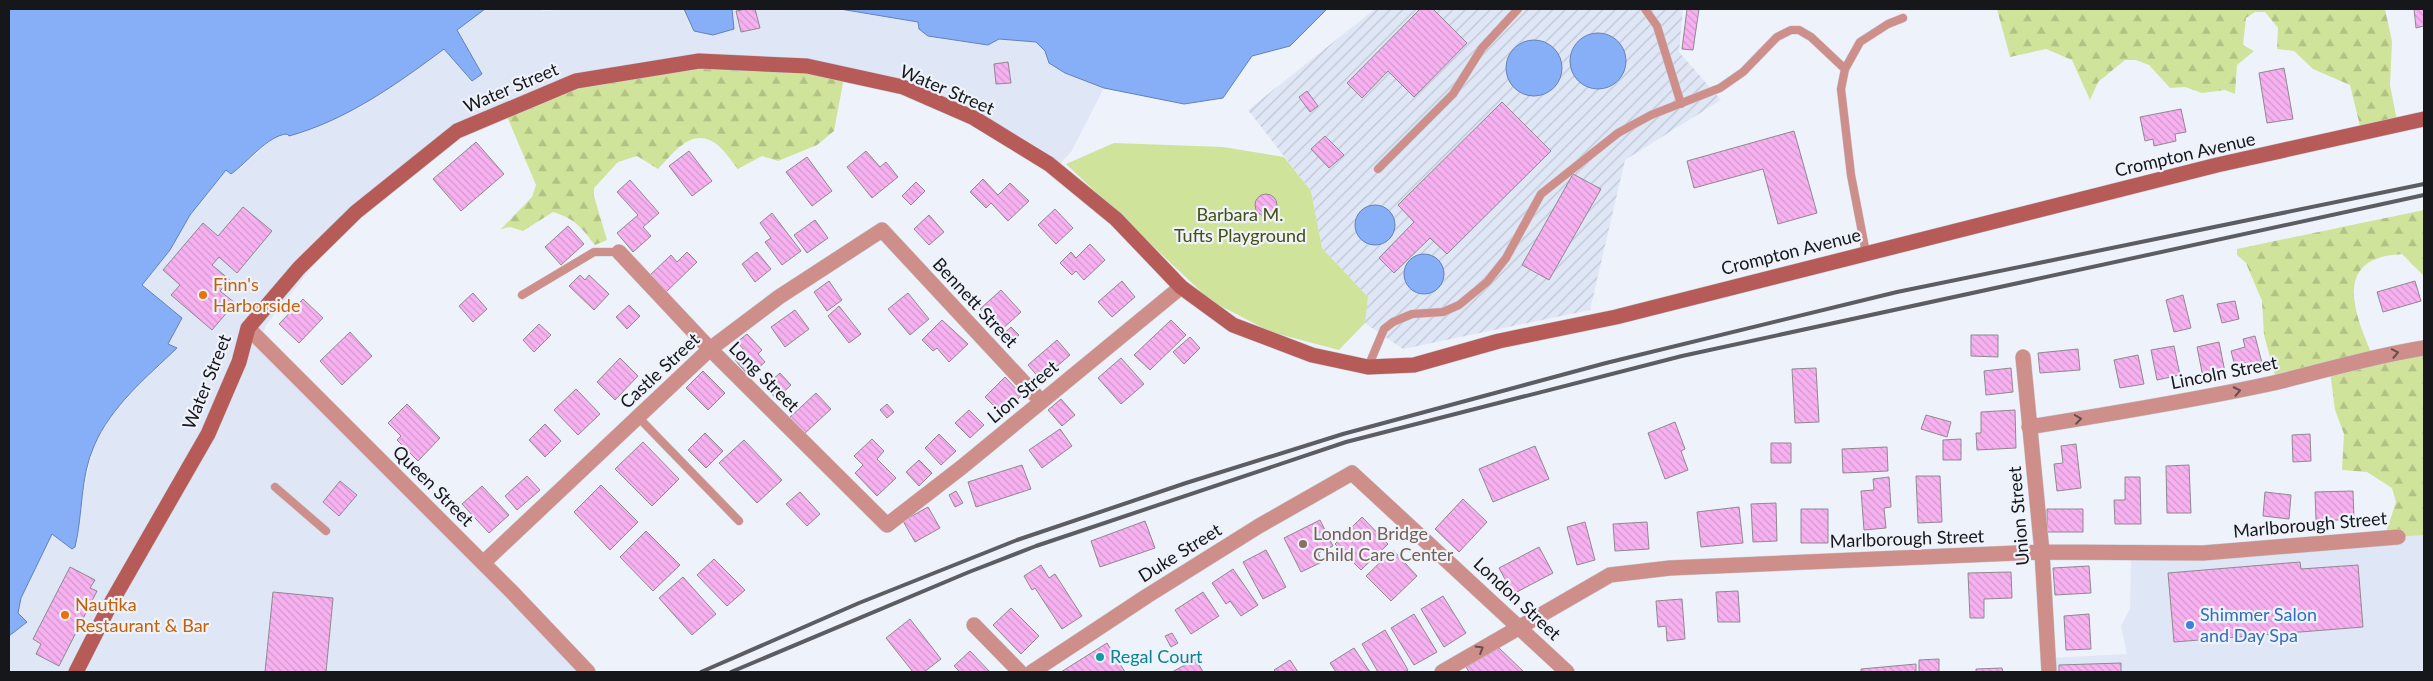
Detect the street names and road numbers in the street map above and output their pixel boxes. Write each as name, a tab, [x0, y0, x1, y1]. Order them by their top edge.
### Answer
street label: Water Street	[460, 57, 562, 117]
street label: Water Street	[897, 59, 998, 119]
street label: Crompton Avenue	[2112, 127, 2257, 181]
street label: Crompton Avenue	[1719, 223, 1863, 279]
street label: Bennett Street	[929, 253, 1023, 352]
street label: Castle Street	[615, 327, 704, 413]
street label: Water Street	[177, 330, 235, 432]
street label: Long Street	[725, 337, 805, 416]
street label: Lincoln Street	[2168, 351, 2280, 393]
street label: Lion Street	[982, 355, 1063, 427]
street label: Queen Street	[389, 440, 479, 531]
street label: Union Street	[2003, 465, 2033, 567]
street label: Marlborough Street	[2232, 506, 2388, 542]
street label: Duke Street	[1134, 518, 1226, 586]
street label: Marlborough Street	[1829, 524, 1985, 552]
street label: London Street	[1470, 552, 1566, 645]

